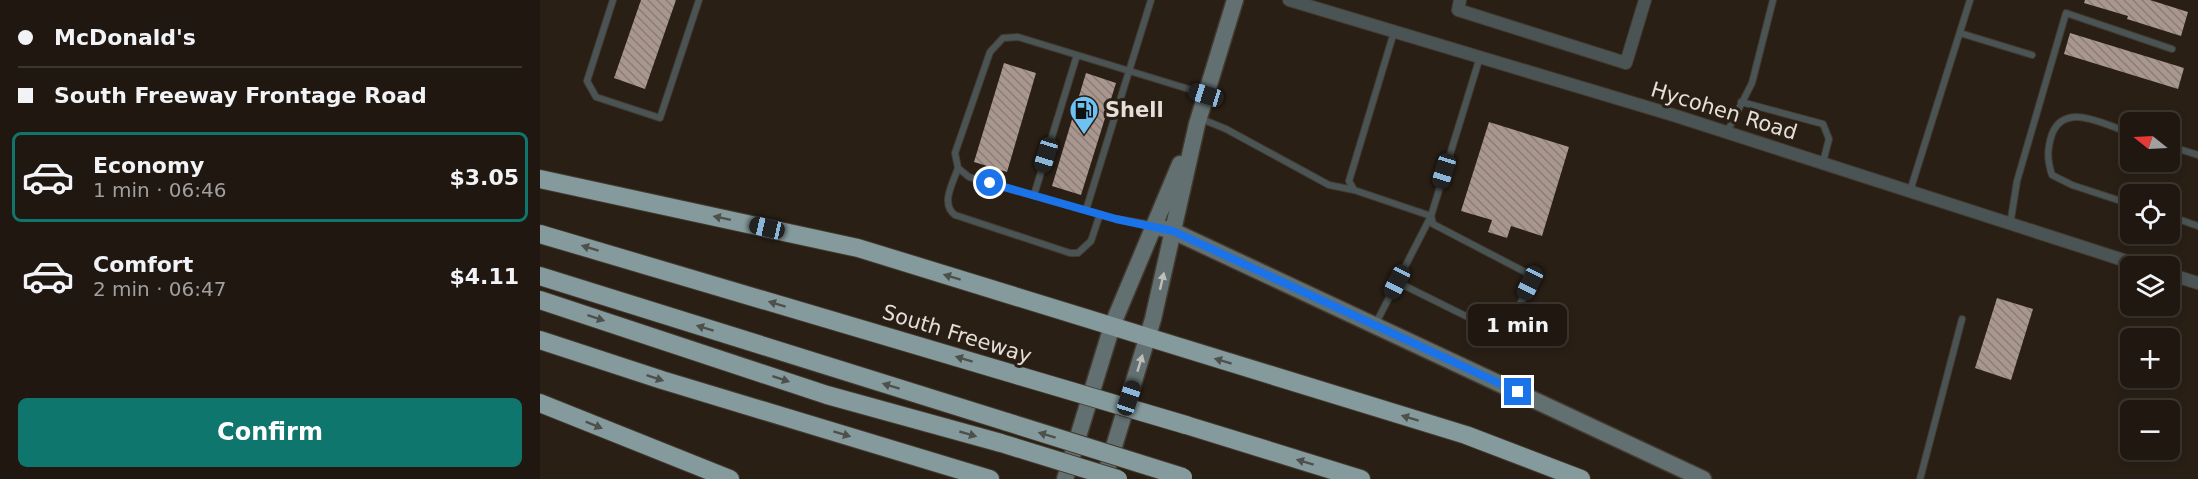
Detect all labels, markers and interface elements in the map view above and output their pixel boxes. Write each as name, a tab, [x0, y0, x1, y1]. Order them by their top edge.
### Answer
text: McDonald's	[54, 25, 196, 50]
street label: Hycohen Road	[1648, 77, 1800, 145]
car	[1186, 81, 1226, 109]
text: South Freeway Frontage Road	[54, 83, 427, 108]
fuel station icon: Shell	[1068, 94, 1100, 136]
place label: Shell	[1105, 98, 1164, 122]
north arrow	[2120, 112, 2180, 172]
map controls	[2120, 112, 2180, 460]
car	[1032, 135, 1060, 175]
icon: car	[21, 150, 75, 204]
car	[1430, 151, 1458, 191]
text: Economy	[93, 153, 204, 178]
text: $3.05	[449, 165, 519, 190]
route start	[976, 169, 1003, 196]
text: 1 min · 06:46	[93, 178, 227, 202]
button: locate	[2120, 184, 2180, 244]
one-way arrow	[713, 213, 732, 223]
car	[747, 215, 787, 241]
one-way arrow	[581, 243, 599, 252]
icon: car	[21, 249, 75, 303]
text: Comfort	[93, 252, 193, 277]
button: layers	[2120, 256, 2180, 316]
car	[1381, 262, 1413, 302]
car	[1514, 263, 1546, 303]
text: $4.11	[449, 264, 519, 289]
one-way arrow	[1157, 271, 1167, 290]
one-way arrow	[943, 272, 961, 281]
text: 2 min · 06:47	[93, 277, 227, 301]
one-way arrow	[768, 299, 786, 308]
street label: South Freeway	[879, 300, 1035, 368]
callout: 1 min	[1468, 305, 1568, 347]
text: 1 min	[1486, 313, 1549, 337]
one-way arrow	[587, 314, 605, 324]
one-way arrow	[696, 323, 714, 332]
button: +	[2120, 328, 2180, 388]
one-way arrow	[955, 354, 973, 363]
one-way arrow	[1136, 354, 1145, 372]
one-way arrow	[1214, 356, 1232, 365]
one-way arrow	[646, 374, 664, 383]
one-way arrow	[772, 375, 790, 385]
car	[1115, 378, 1143, 418]
route end	[1504, 378, 1531, 405]
one-way arrow	[882, 381, 900, 390]
button: Confirm	[18, 398, 522, 467]
button: −	[2120, 400, 2180, 460]
one-way arrow	[1401, 413, 1419, 422]
one-way arrow	[585, 421, 603, 430]
one-way arrow	[833, 430, 851, 439]
one-way arrow	[959, 430, 977, 439]
one-way arrow	[1038, 430, 1056, 439]
one-way arrow	[1296, 457, 1314, 466]

